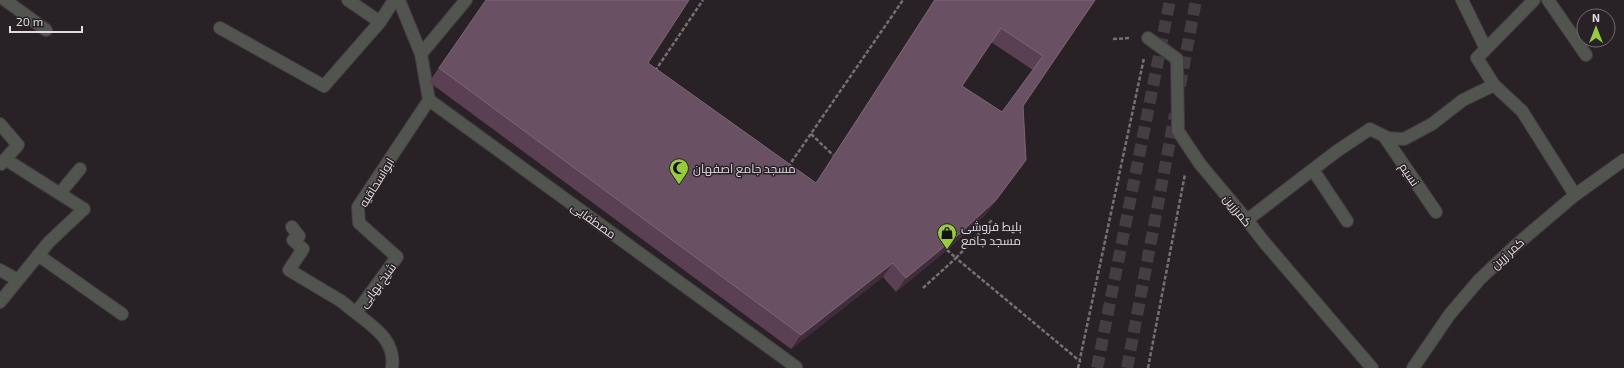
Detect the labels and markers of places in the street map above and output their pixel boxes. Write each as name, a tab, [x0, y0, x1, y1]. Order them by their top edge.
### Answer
mosque icon: مسجد جامع اصفهان	[668, 157, 690, 185]
place label: مسجد جامع اصفهان	[693, 161, 796, 177]
place label: بلیط فروشی مسجد جامع	[961, 219, 1022, 249]
shop icon: بلیط فروشی مسجد جامع	[936, 222, 958, 250]

